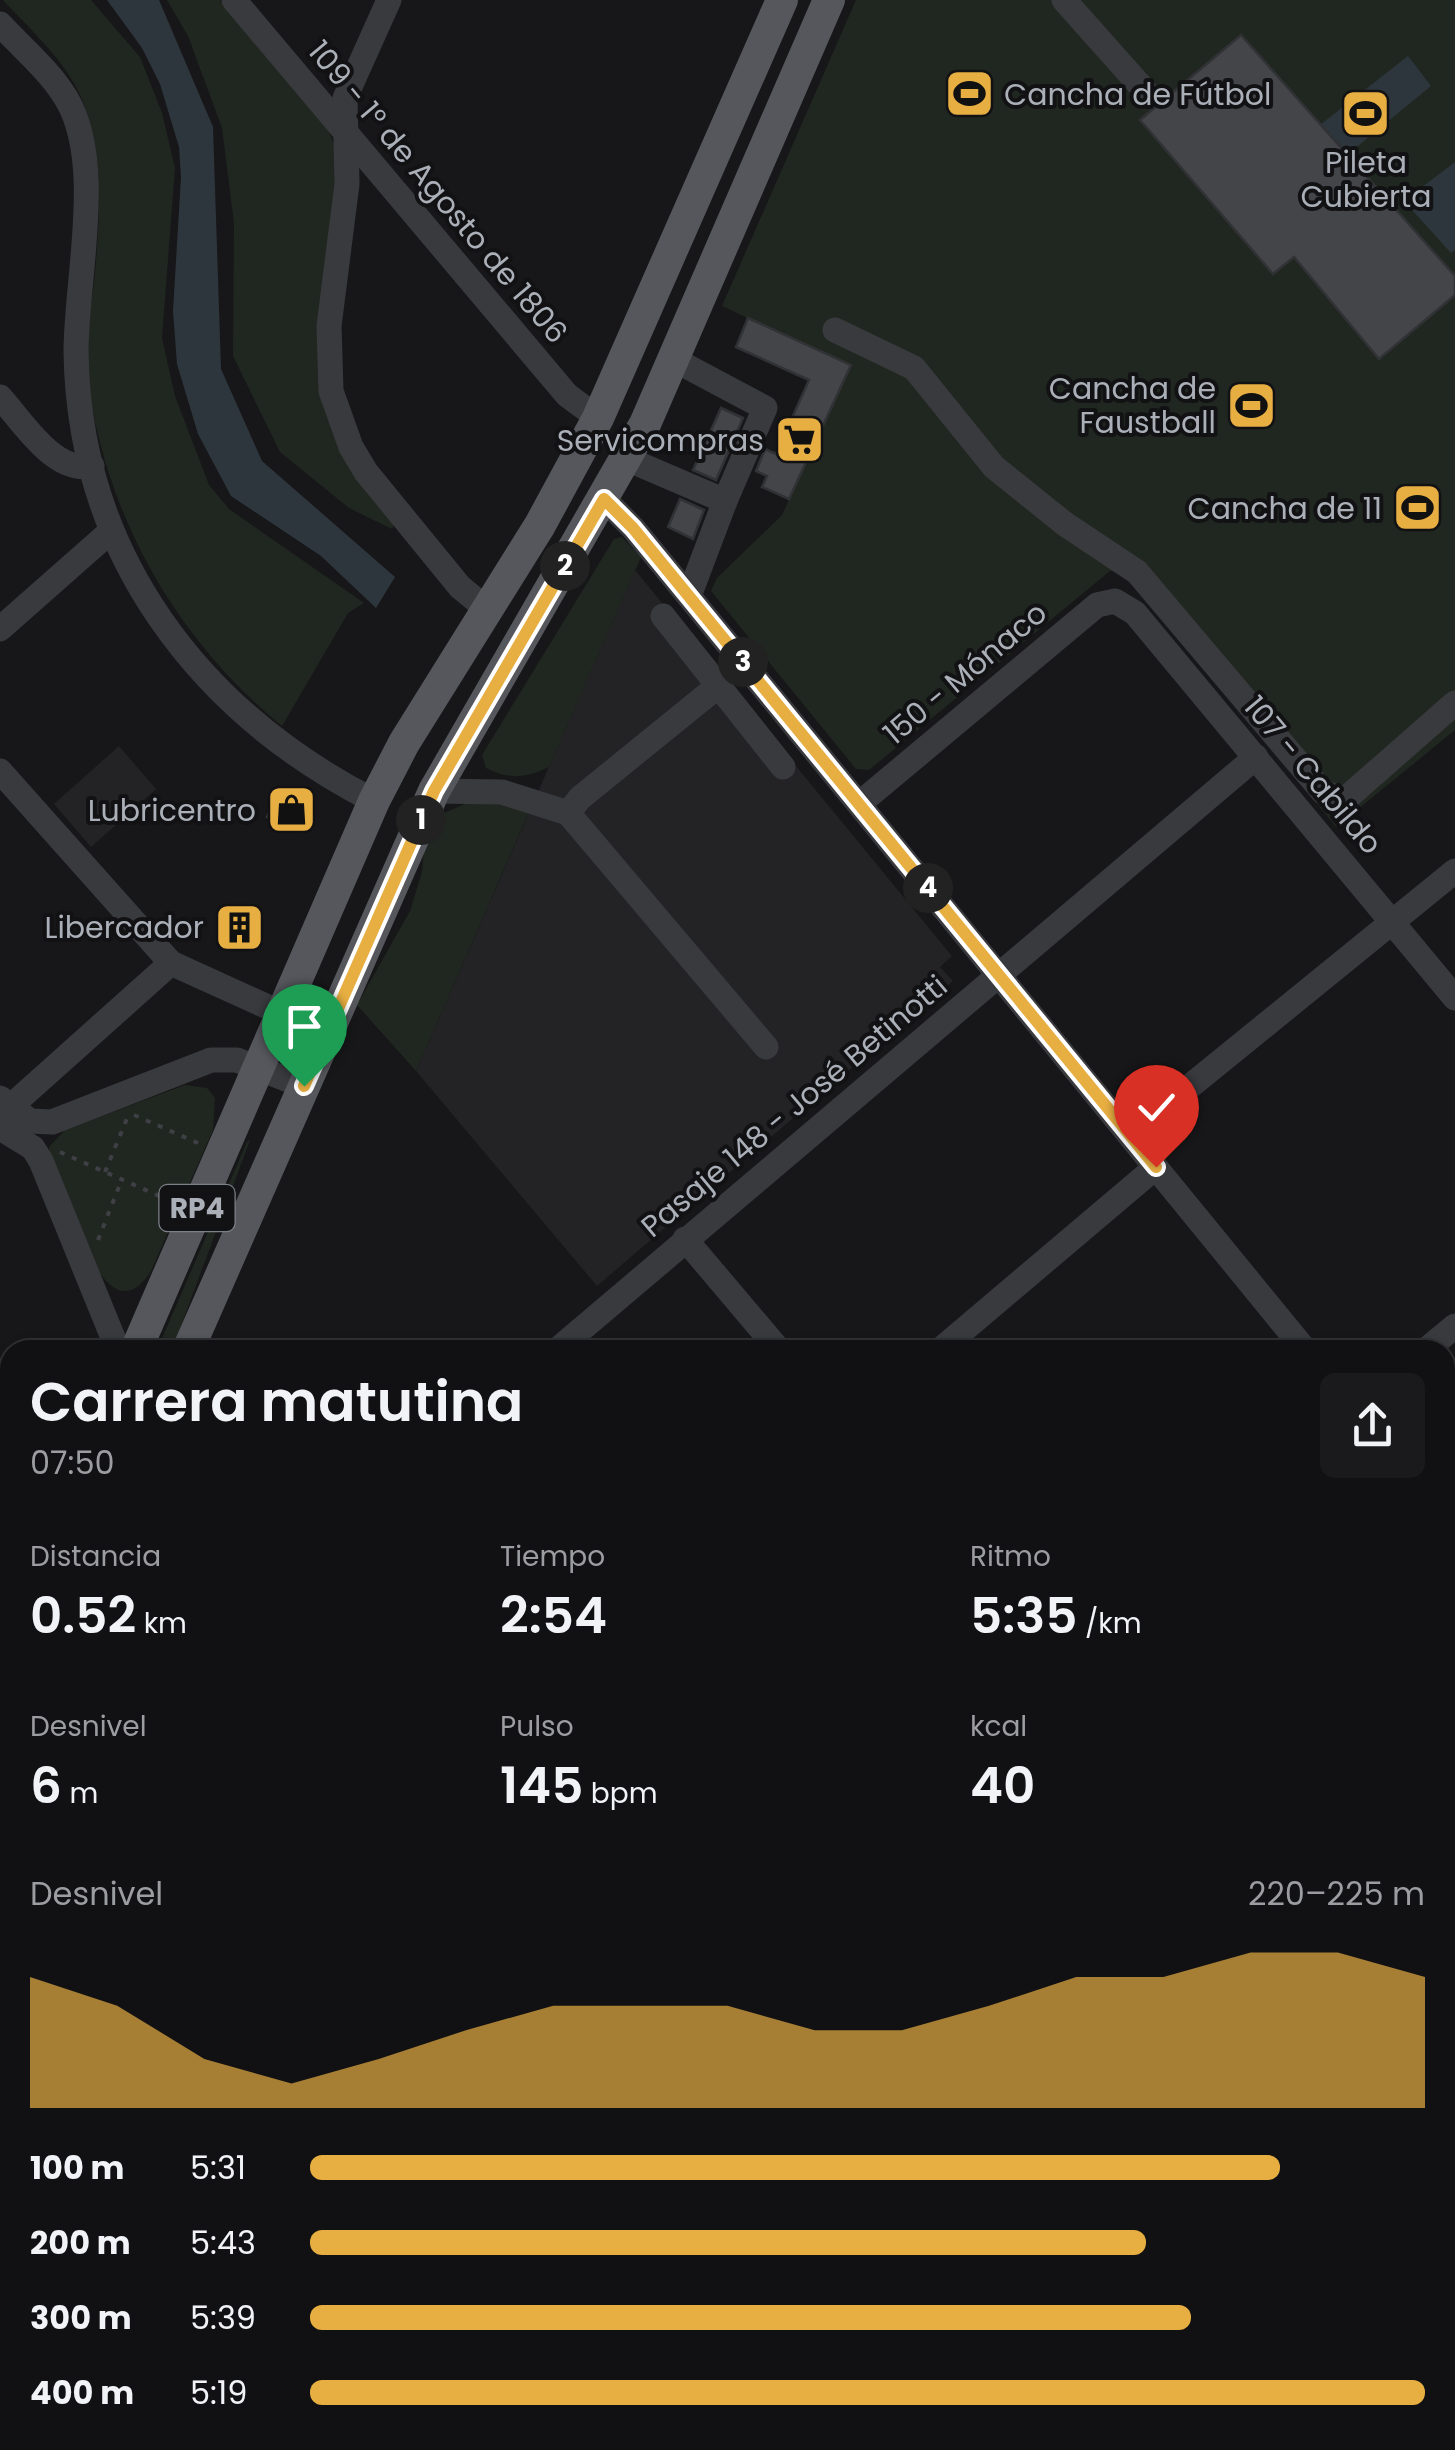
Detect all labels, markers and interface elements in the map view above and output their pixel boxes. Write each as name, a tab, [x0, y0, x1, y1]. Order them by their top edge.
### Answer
street label: 109 - 1° de Agosto de 1806	[298, 31, 578, 353]
sports icon: Cancha de Fútbol	[943, 68, 995, 120]
place label: Cancha de Fútbol	[1004, 73, 1271, 116]
sports icon: Pileta Cubierta	[1340, 87, 1392, 139]
place label: Pileta Cubierta	[1300, 141, 1432, 218]
place label: Cancha de Faustball	[1049, 367, 1216, 444]
sports icon: Cancha de Faustball	[1225, 379, 1277, 431]
supermarket icon: Servicompras	[773, 414, 825, 466]
place label: Servicompras	[557, 419, 764, 462]
sports icon: Cancha de 11	[1391, 482, 1443, 534]
place label: Cancha de 11	[1188, 487, 1382, 530]
pin: 2	[540, 541, 590, 591]
text: 2	[557, 546, 573, 585]
street label: 150 - Mónaco	[874, 592, 1056, 754]
pin: 3	[718, 637, 768, 687]
text: 3	[735, 642, 751, 681]
street label: 107 - Cabildo	[1234, 686, 1392, 864]
shop icon: Lubricentro	[265, 784, 317, 836]
place label: Lubricentro	[88, 789, 256, 832]
pin: 1	[396, 795, 446, 845]
text: 1	[416, 800, 426, 839]
pin: 4	[903, 863, 953, 913]
text: 4	[919, 868, 937, 907]
building icon: Libercador	[213, 901, 265, 953]
place label: Libercador	[44, 906, 204, 949]
street label: Pasaje 148 - José Betinotti	[632, 965, 956, 1247]
pin	[262, 984, 347, 1087]
icon: arrive	[277, 999, 332, 1054]
pin	[1114, 1065, 1199, 1168]
icon: check	[1129, 1080, 1184, 1135]
road number: RP4	[160, 1185, 234, 1231]
text: Carrera matutina	[30, 1363, 523, 1440]
button: share	[1320, 1373, 1425, 1478]
text: 07:50	[30, 1440, 115, 1485]
text: Distancia	[30, 1537, 161, 1576]
text: Tiempo	[500, 1537, 605, 1576]
text: Ritmo	[970, 1537, 1051, 1576]
text: 0.52	[30, 1580, 136, 1651]
text: 2:54	[500, 1580, 607, 1651]
text: 5:35	[970, 1580, 1078, 1651]
text: km	[136, 1604, 187, 1643]
text: /km	[1078, 1604, 1142, 1643]
text: Desnivel	[30, 1707, 147, 1746]
text: Pulso	[500, 1707, 574, 1746]
text: kcal	[970, 1707, 1027, 1746]
text: 6	[30, 1750, 62, 1821]
text: 145	[500, 1750, 583, 1821]
text: 40	[970, 1750, 1035, 1821]
text: m	[62, 1774, 98, 1813]
text: bpm	[583, 1774, 658, 1813]
text: Desnivel	[30, 1871, 163, 1916]
text: 220–225 m	[1248, 1871, 1425, 1916]
text: 100 m	[30, 2145, 124, 2190]
text: 5:31	[190, 2145, 246, 2190]
text: 200 m	[30, 2220, 131, 2265]
text: 5:43	[190, 2220, 256, 2265]
text: 300 m	[30, 2295, 132, 2340]
text: 5:39	[190, 2295, 256, 2340]
text: 400 m	[30, 2370, 134, 2415]
text: 5:19	[190, 2370, 247, 2415]

